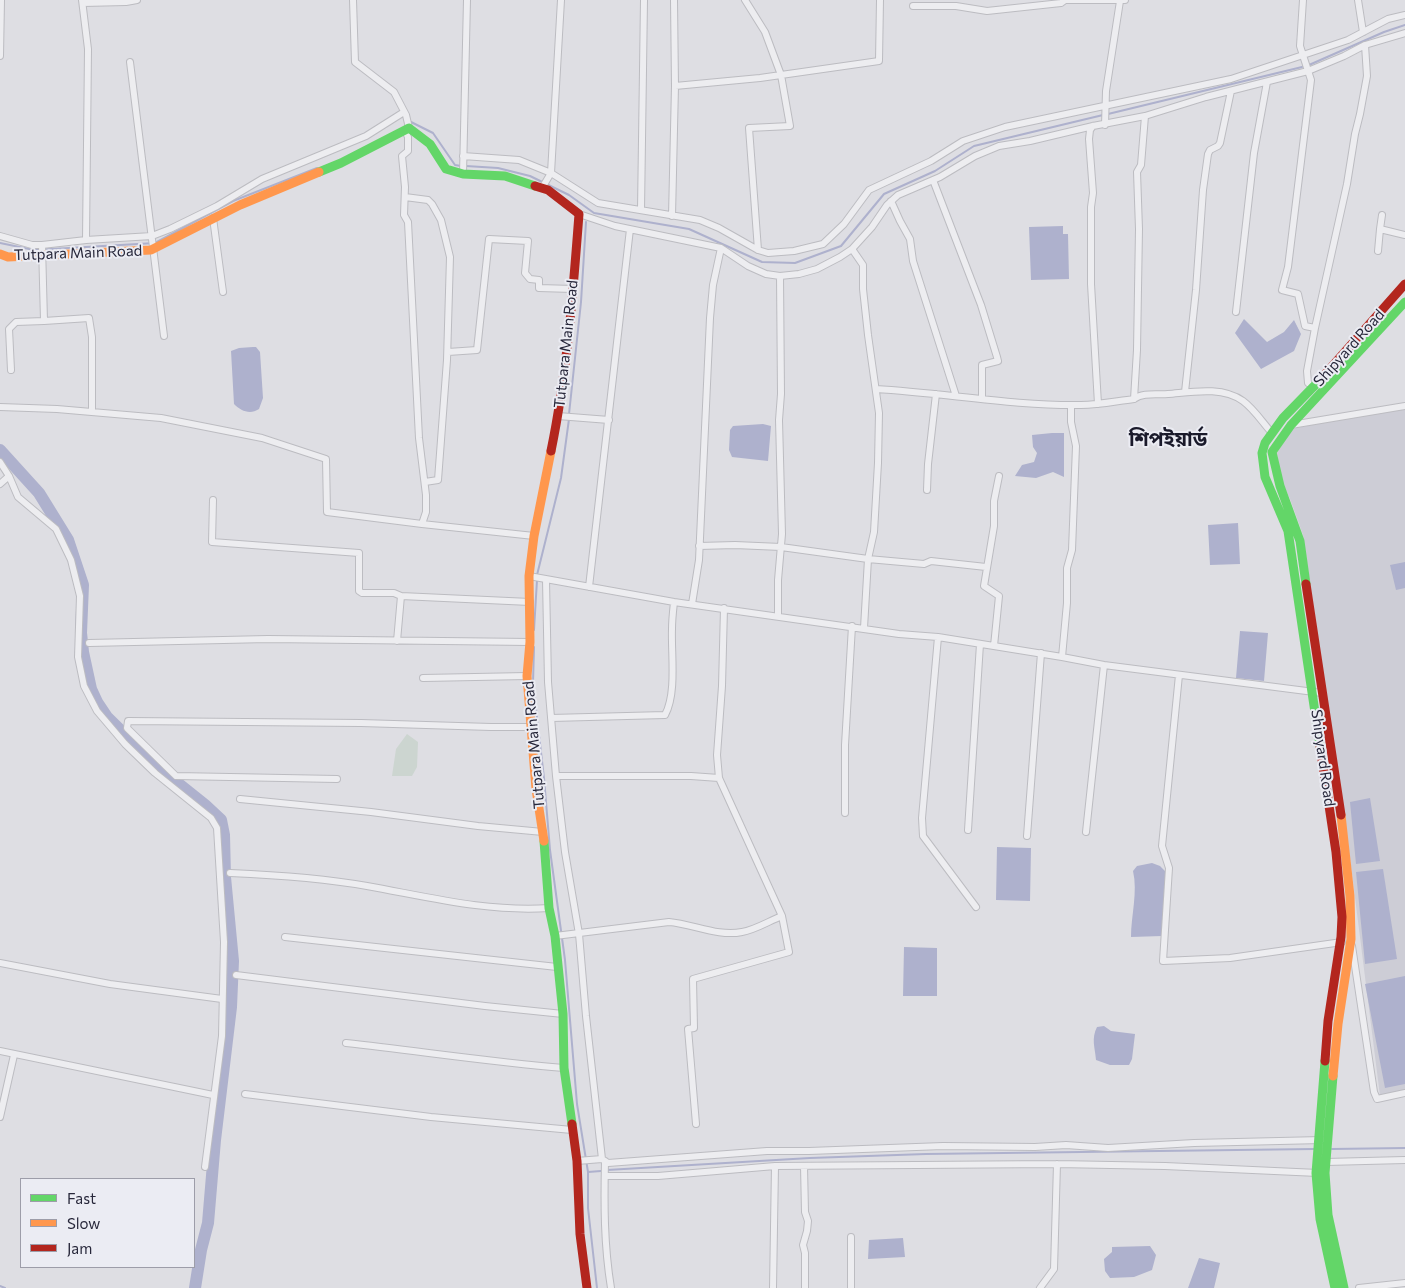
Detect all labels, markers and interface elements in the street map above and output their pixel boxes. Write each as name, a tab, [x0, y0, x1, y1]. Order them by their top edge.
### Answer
street label: Tutpara Main Road	[13, 242, 143, 264]
street label: Tutpara Main Road	[550, 279, 582, 409]
street label: Shipyard Road	[1310, 306, 1388, 390]
district label: শিপইয়ার্ড	[1129, 427, 1207, 451]
street label: Tutpara Main Road	[519, 680, 549, 810]
street label: Shipyard Road	[1307, 708, 1339, 808]
legend	[20, 1178, 195, 1268]
text: Fast	[67, 1189, 96, 1207]
text: Slow	[67, 1214, 100, 1232]
text: Jam	[67, 1239, 92, 1257]

